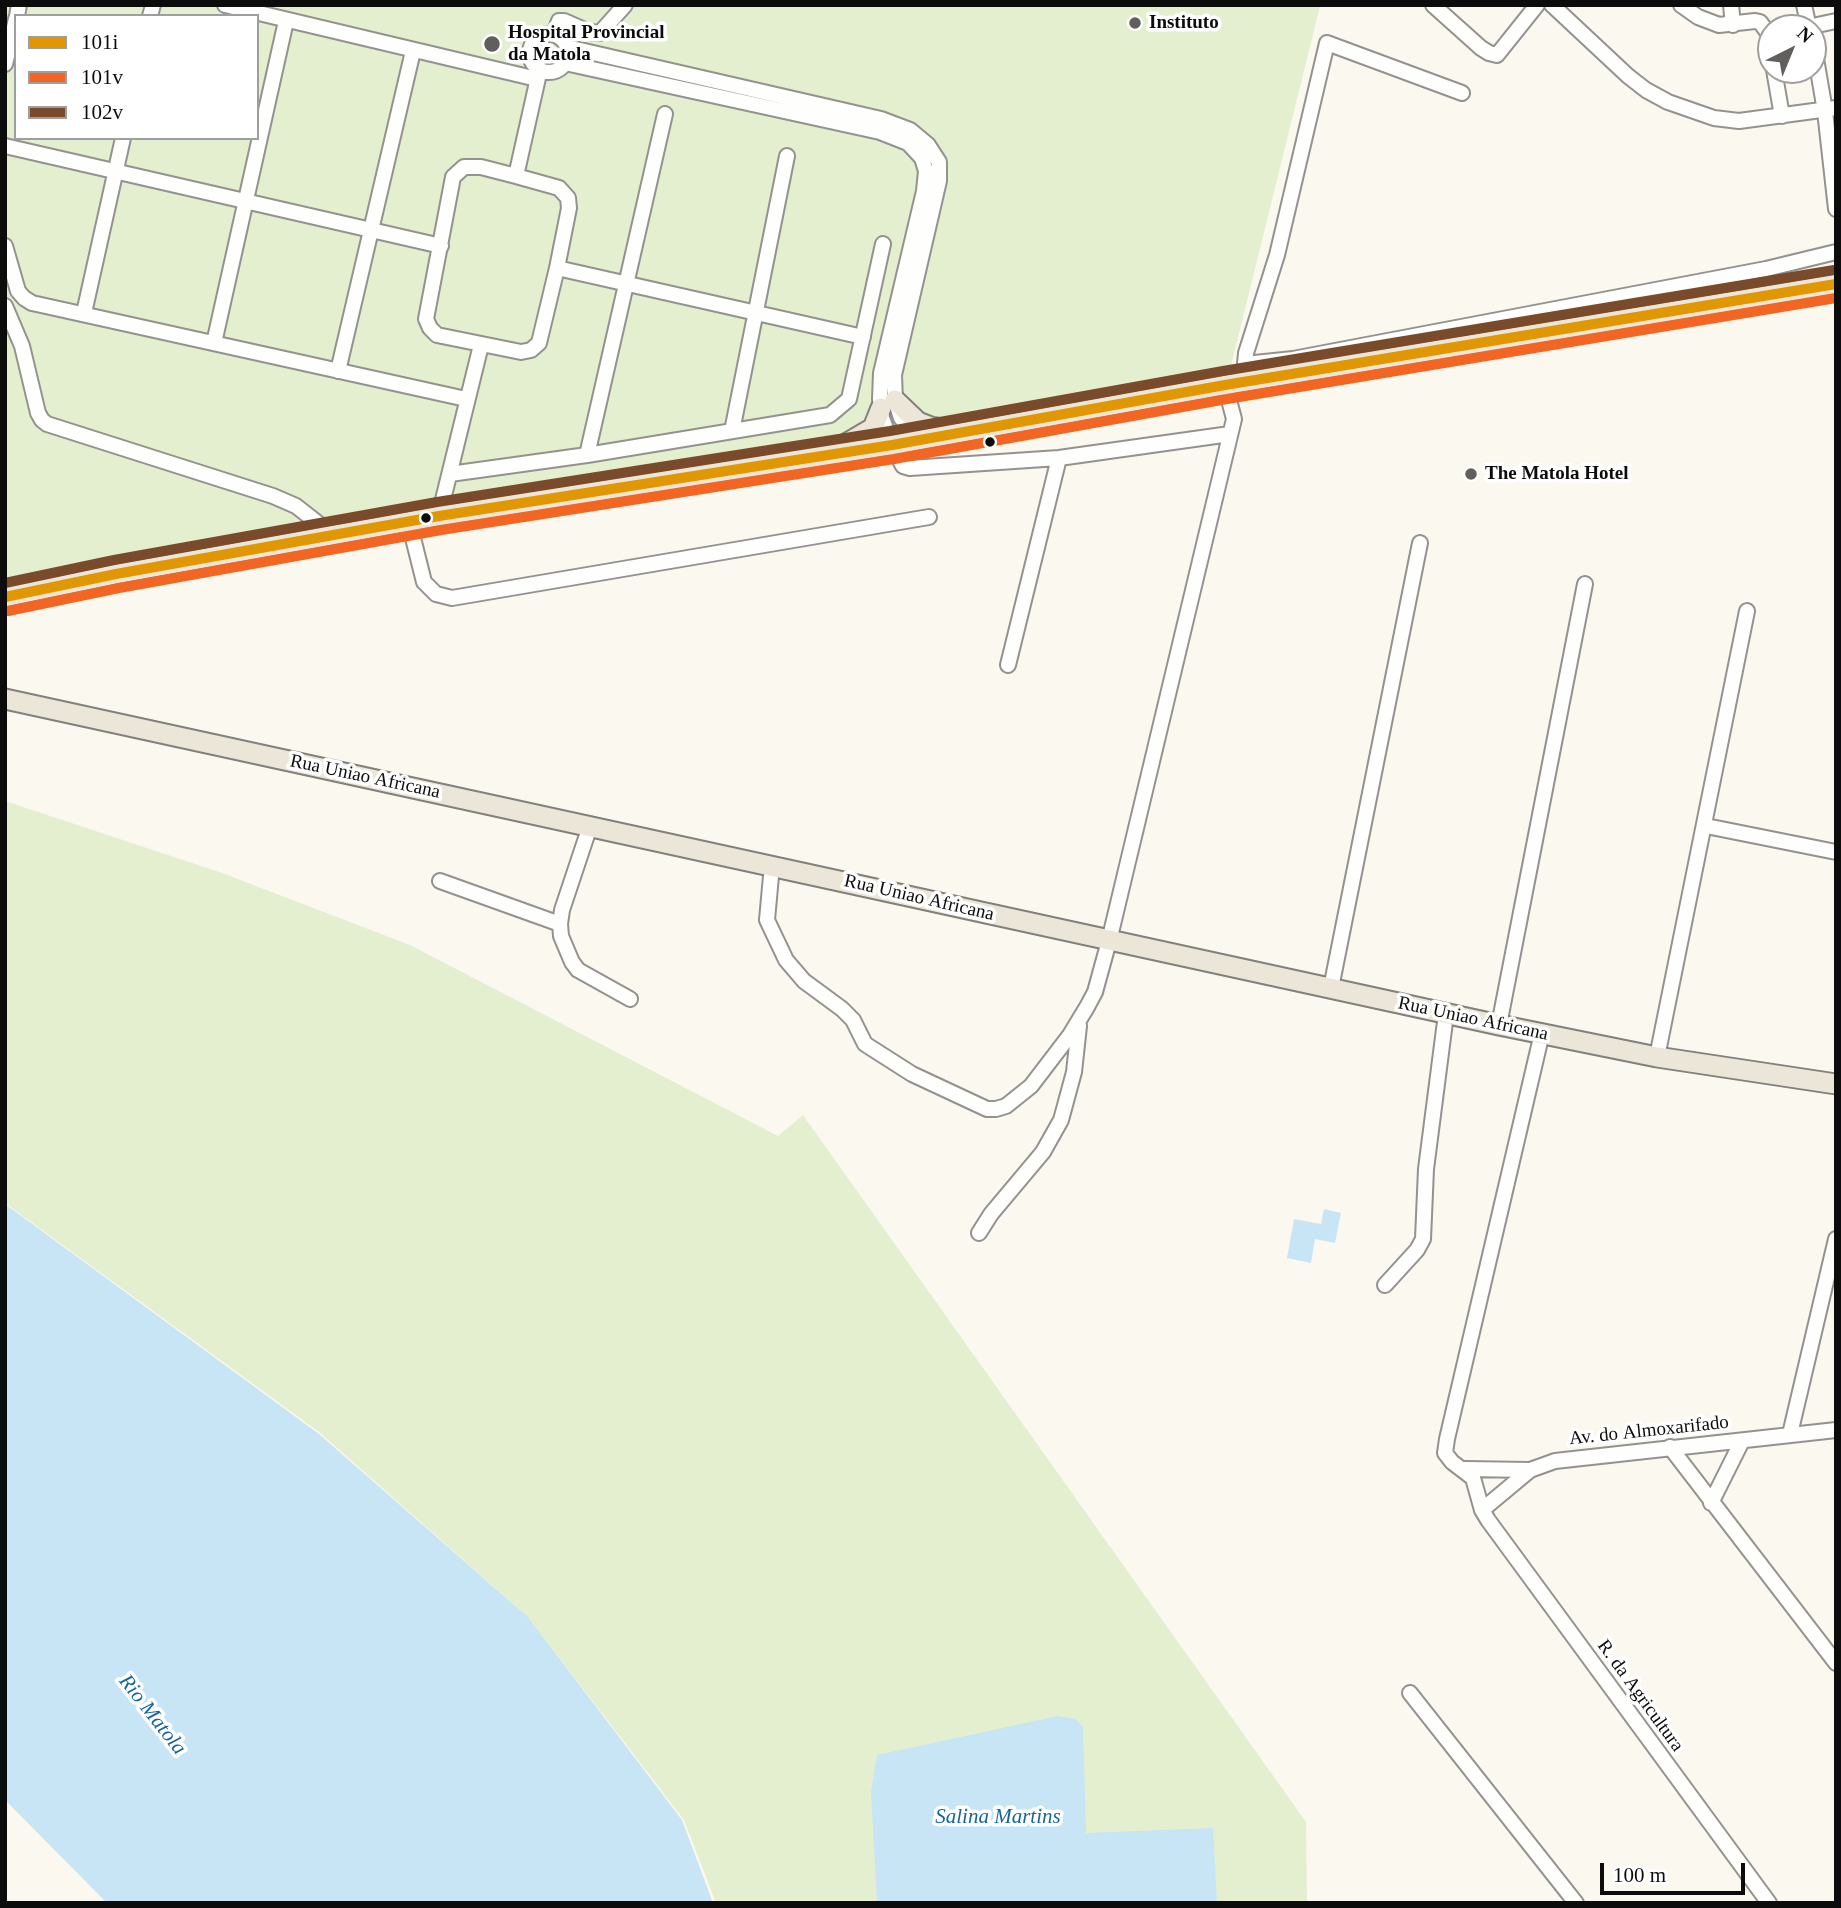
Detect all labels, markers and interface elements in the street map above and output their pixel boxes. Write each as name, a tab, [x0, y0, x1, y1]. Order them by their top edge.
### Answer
place label: Instituto	[1149, 12, 1219, 34]
legend	[14, 14, 259, 140]
north arrow	[1757, 14, 1827, 84]
marker: Instituto	[1127, 15, 1143, 31]
place label: Hospital Provincial da Matola	[508, 22, 664, 66]
text: N	[1793, 22, 1817, 47]
text: 101i	[81, 30, 118, 54]
marker: Hospital Provincial da Matola	[482, 34, 502, 54]
text: 101v	[81, 65, 123, 89]
text: 102v	[81, 100, 123, 124]
unlabelled marker	[983, 435, 997, 449]
place label: The Matola Hotel	[1485, 463, 1629, 485]
marker: The Matola Hotel	[1463, 466, 1479, 482]
unlabelled marker	[419, 511, 433, 525]
street label: Rua Uniao Africana	[288, 750, 442, 804]
street label: Rua Uniao Africana	[842, 870, 996, 926]
street label: Rua Uniao Africana	[1396, 992, 1550, 1046]
street label: Av. do Almoxarifado	[1568, 1411, 1730, 1451]
street label: R. da Agricultura	[1592, 1636, 1688, 1756]
water label: Rio Matola	[113, 1670, 191, 1760]
water label: Salina Martins	[935, 1804, 1061, 1830]
scale bar	[1603, 1848, 1748, 1892]
text: 100 m	[1613, 1863, 1666, 1887]

